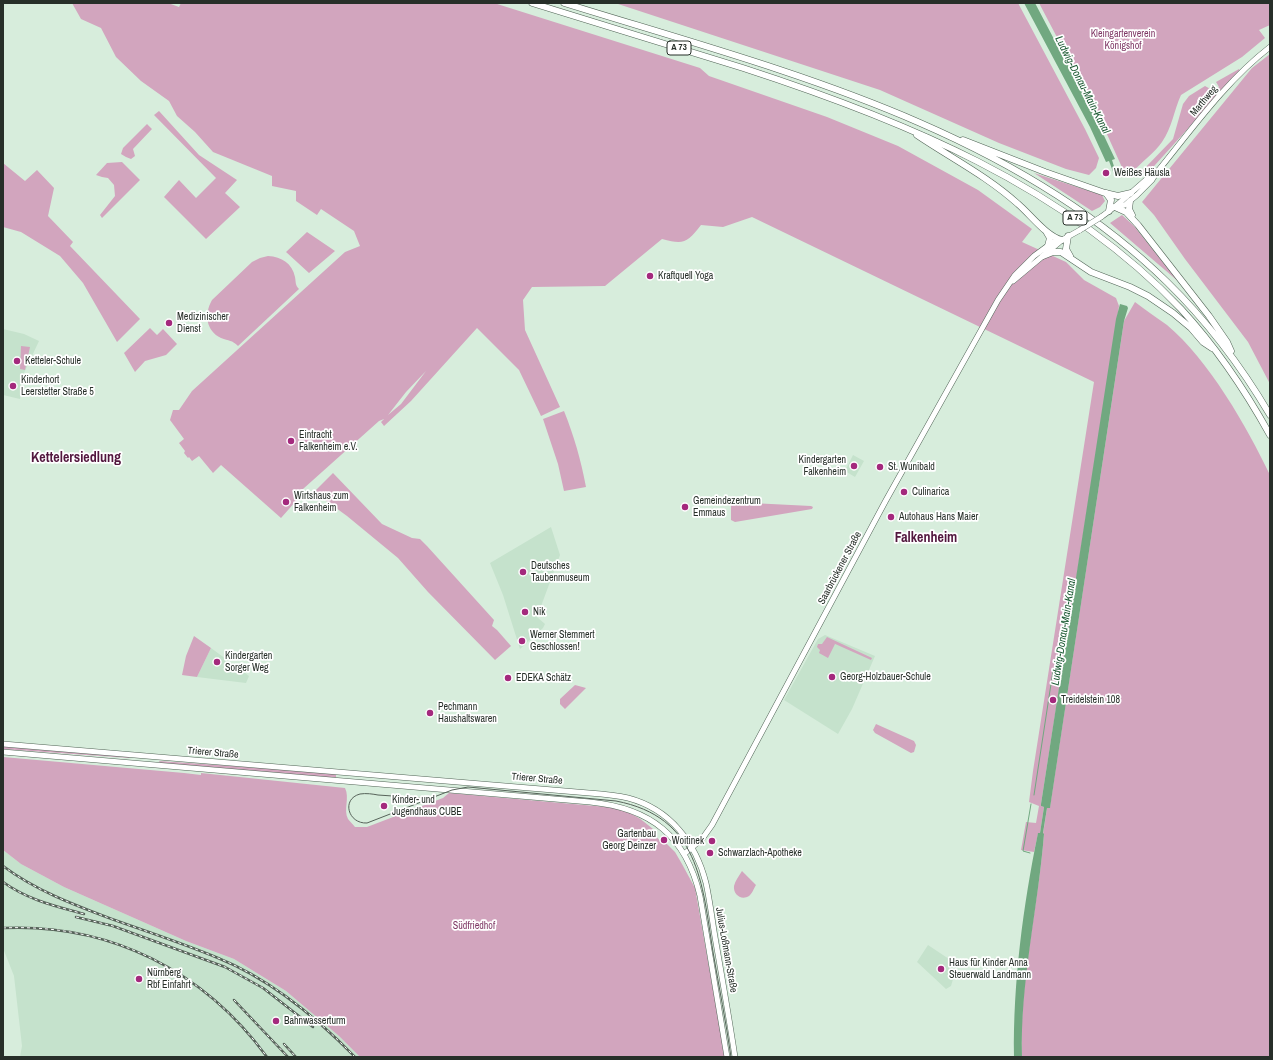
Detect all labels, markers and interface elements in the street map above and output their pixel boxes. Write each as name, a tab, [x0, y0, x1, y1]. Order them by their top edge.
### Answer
park label: Kleingartenverein Königshof	[1091, 28, 1155, 52]
water label: Ludwig-Donau-Main-Kanal	[1052, 34, 1112, 136]
road number: A 73	[667, 41, 691, 55]
street label: Marthweg	[1188, 83, 1220, 119]
place label: Weißes Häusla	[1114, 167, 1170, 179]
marker: Weißes Häusla	[1101, 168, 1111, 178]
road number: A 73	[1063, 211, 1087, 225]
place label: Kraftquell Yoga	[658, 270, 713, 282]
marker: Kraftquell Yoga	[645, 271, 655, 281]
place label: Medizinischer Dienst	[177, 311, 228, 334]
marker: Medizinischer Dienst	[164, 318, 174, 328]
place label: Ketteler-Schule	[25, 355, 81, 367]
marker: Ketteler-Schule	[12, 356, 22, 366]
place label: Kinderhort Leerstetter Straße 5	[21, 374, 94, 398]
marker: Kinderhort Leerstetter Straße 5	[8, 381, 18, 391]
place label: Eintracht Falkenheim e.V.	[299, 429, 358, 452]
marker: Eintracht Falkenheim e.V.	[286, 436, 296, 446]
district label: Kettelersiedlung	[31, 450, 121, 466]
place label: Kindergarten Falkenheim	[799, 454, 846, 478]
marker: Kindergarten Falkenheim	[849, 461, 859, 471]
place label: St. Wunibald	[888, 461, 935, 473]
marker: St. Wunibald	[875, 462, 885, 472]
place label: Culinarica	[912, 486, 949, 498]
marker: Culinarica	[899, 487, 909, 497]
place label: Wirtshaus zum Falkenheim	[294, 490, 349, 514]
place label: Gemeindezentrum Emmaus	[693, 495, 761, 518]
marker: Wirtshaus zum Falkenheim	[281, 497, 291, 507]
marker: Gemeindezentrum Emmaus	[680, 502, 690, 512]
place label: Autohaus Hans Maier	[899, 511, 978, 523]
marker: Autohaus Hans Maier	[886, 512, 896, 522]
street label: Saarbrückener Straße	[816, 530, 864, 606]
district label: Falkenheim	[895, 530, 957, 546]
place label: Deutsches Taubenmuseum	[531, 560, 589, 584]
marker: Deutsches Taubenmuseum	[518, 567, 528, 577]
water label: Ludwig-Donau-Main-Kanal	[1049, 578, 1079, 686]
place label: Nik	[533, 606, 545, 618]
marker: Nik	[520, 607, 530, 617]
place label: Werner Stemmert Geschlossen!	[530, 629, 595, 652]
marker: Werner Stemmert Geschlossen!	[517, 636, 527, 646]
place label: Kindergarten Sorger Weg	[225, 650, 272, 674]
marker: Kindergarten Sorger Weg	[212, 657, 222, 667]
place label: Georg-Holzbauer-Schule	[840, 671, 931, 683]
place label: EDEKA Schätz	[516, 672, 571, 684]
marker: Georg-Holzbauer-Schule	[827, 672, 837, 682]
marker: EDEKA Schätz	[503, 673, 513, 683]
place label: Treidelstein 108	[1061, 694, 1120, 706]
marker: Treidelstein 108	[1048, 695, 1058, 705]
place label: Pechmann Haushaltswaren	[438, 701, 497, 724]
marker: Pechmann Haushaltswaren	[425, 708, 435, 718]
street label: Trierer Straße	[187, 745, 239, 761]
street label: Trierer Straße	[511, 771, 563, 787]
place label: Kinder- und Jugendhaus CUBE	[392, 794, 462, 818]
marker: Kinder- und Jugendhaus CUBE	[379, 801, 389, 811]
place label: Gartenbau Georg Deinzer	[602, 828, 656, 852]
marker: Gartenbau Georg Deinzer	[659, 835, 669, 845]
place label: Woitinek	[672, 835, 704, 847]
marker: Woitinek	[707, 836, 717, 846]
place label: Schwarzlach-Apotheke	[718, 847, 802, 859]
marker: Schwarzlach-Apotheke	[705, 848, 715, 858]
street label: Julius-Loßmann-Straße	[713, 907, 739, 993]
park label: Südfriedhof	[453, 920, 495, 932]
place label: Haus für Kinder Anna Steuerwald Landmann	[949, 957, 1031, 980]
marker: Haus für Kinder Anna Steuerwald Landmann	[936, 964, 946, 974]
place label: Nürnberg Rbf Einfahrt	[147, 967, 191, 990]
marker: Nürnberg Rbf Einfahrt	[134, 974, 144, 984]
place label: Bahnwasserturm	[284, 1015, 346, 1027]
marker: Bahnwasserturm	[271, 1016, 281, 1026]

